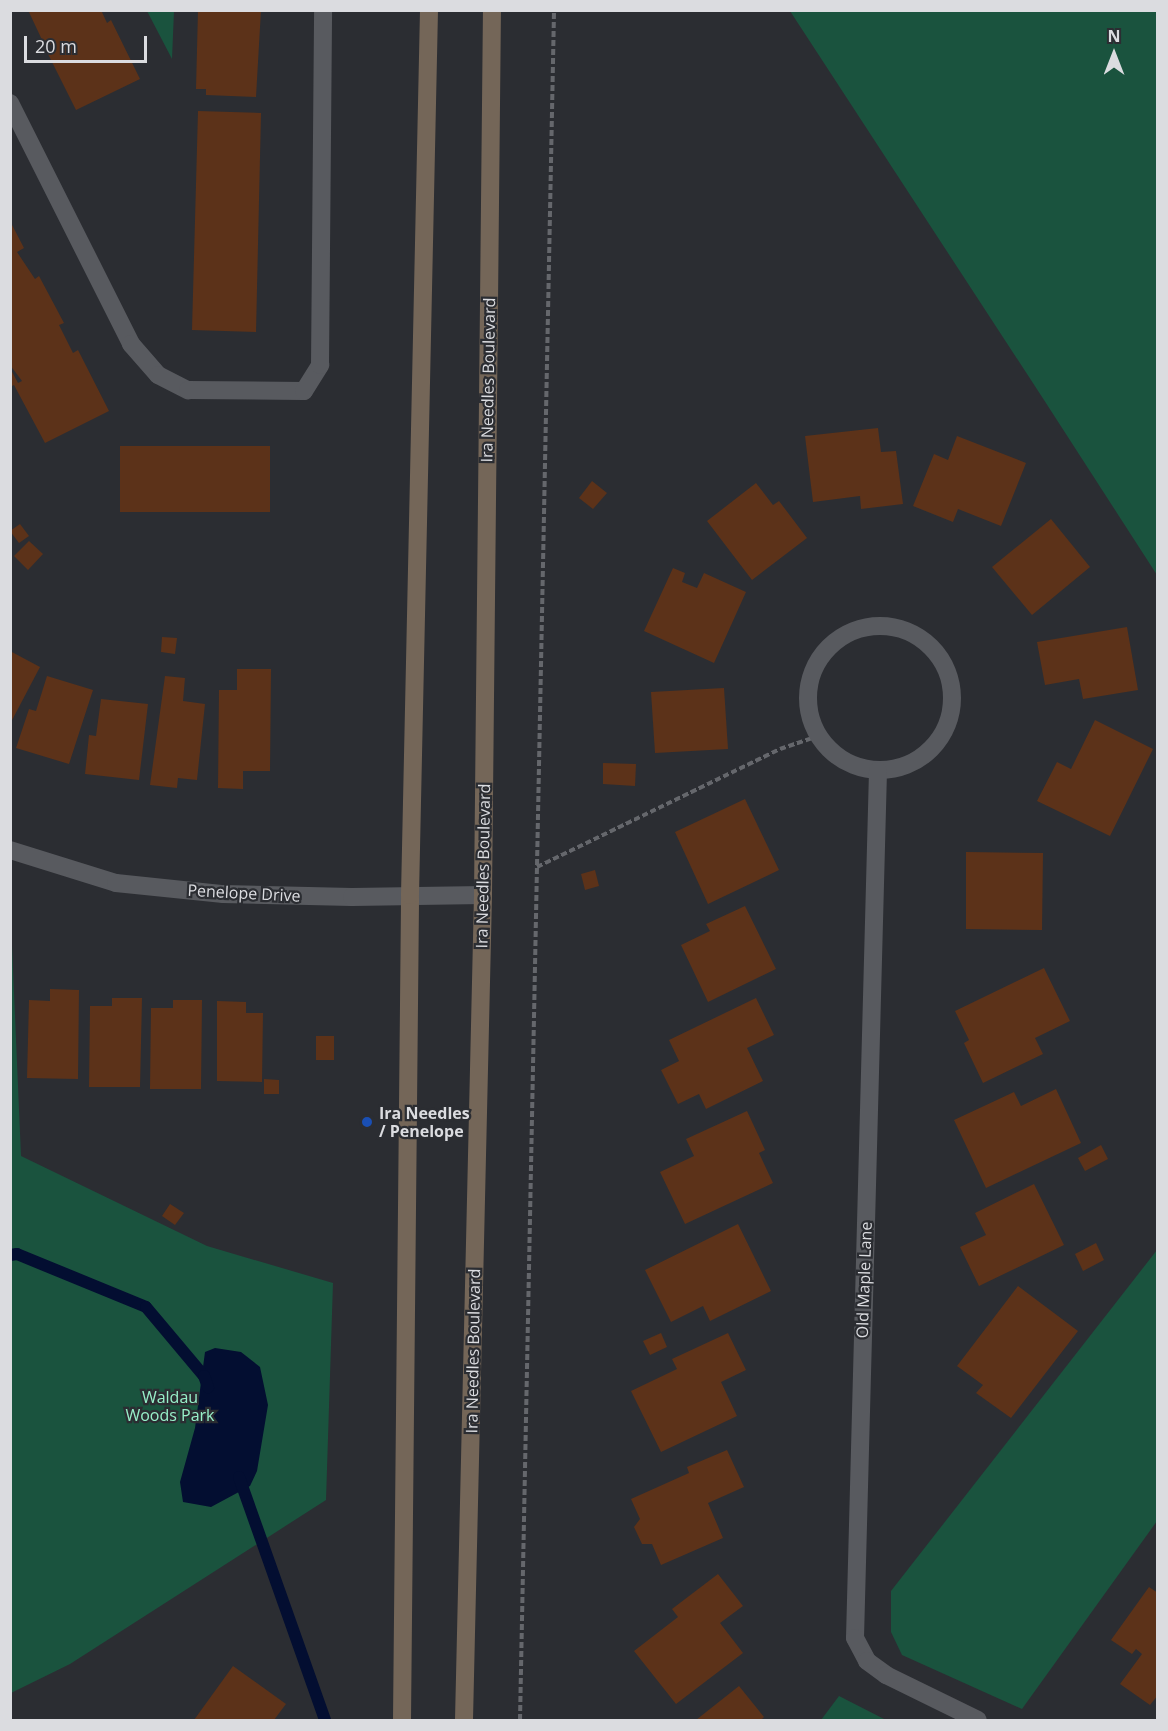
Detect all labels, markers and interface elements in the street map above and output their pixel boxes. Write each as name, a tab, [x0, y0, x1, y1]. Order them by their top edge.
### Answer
scale bar	[27, 24, 150, 62]
north arrow	[1084, 24, 1144, 84]
text: N	[1107, 25, 1121, 47]
text: 20 m	[35, 34, 77, 58]
street label: Ira Needles Boulevard	[477, 298, 499, 462]
street label: Ira Needles Boulevard	[472, 784, 494, 948]
street label: Penelope Drive	[187, 880, 301, 906]
place label: Ira Needles / Penelope	[379, 1103, 470, 1141]
marker: Ira Needles / Penelope	[360, 1115, 374, 1129]
street label: Old Maple Lane	[852, 1221, 876, 1339]
street label: Ira Needles Boulevard	[462, 1269, 484, 1433]
park label: Waldau Woods Park	[125, 1387, 215, 1425]

